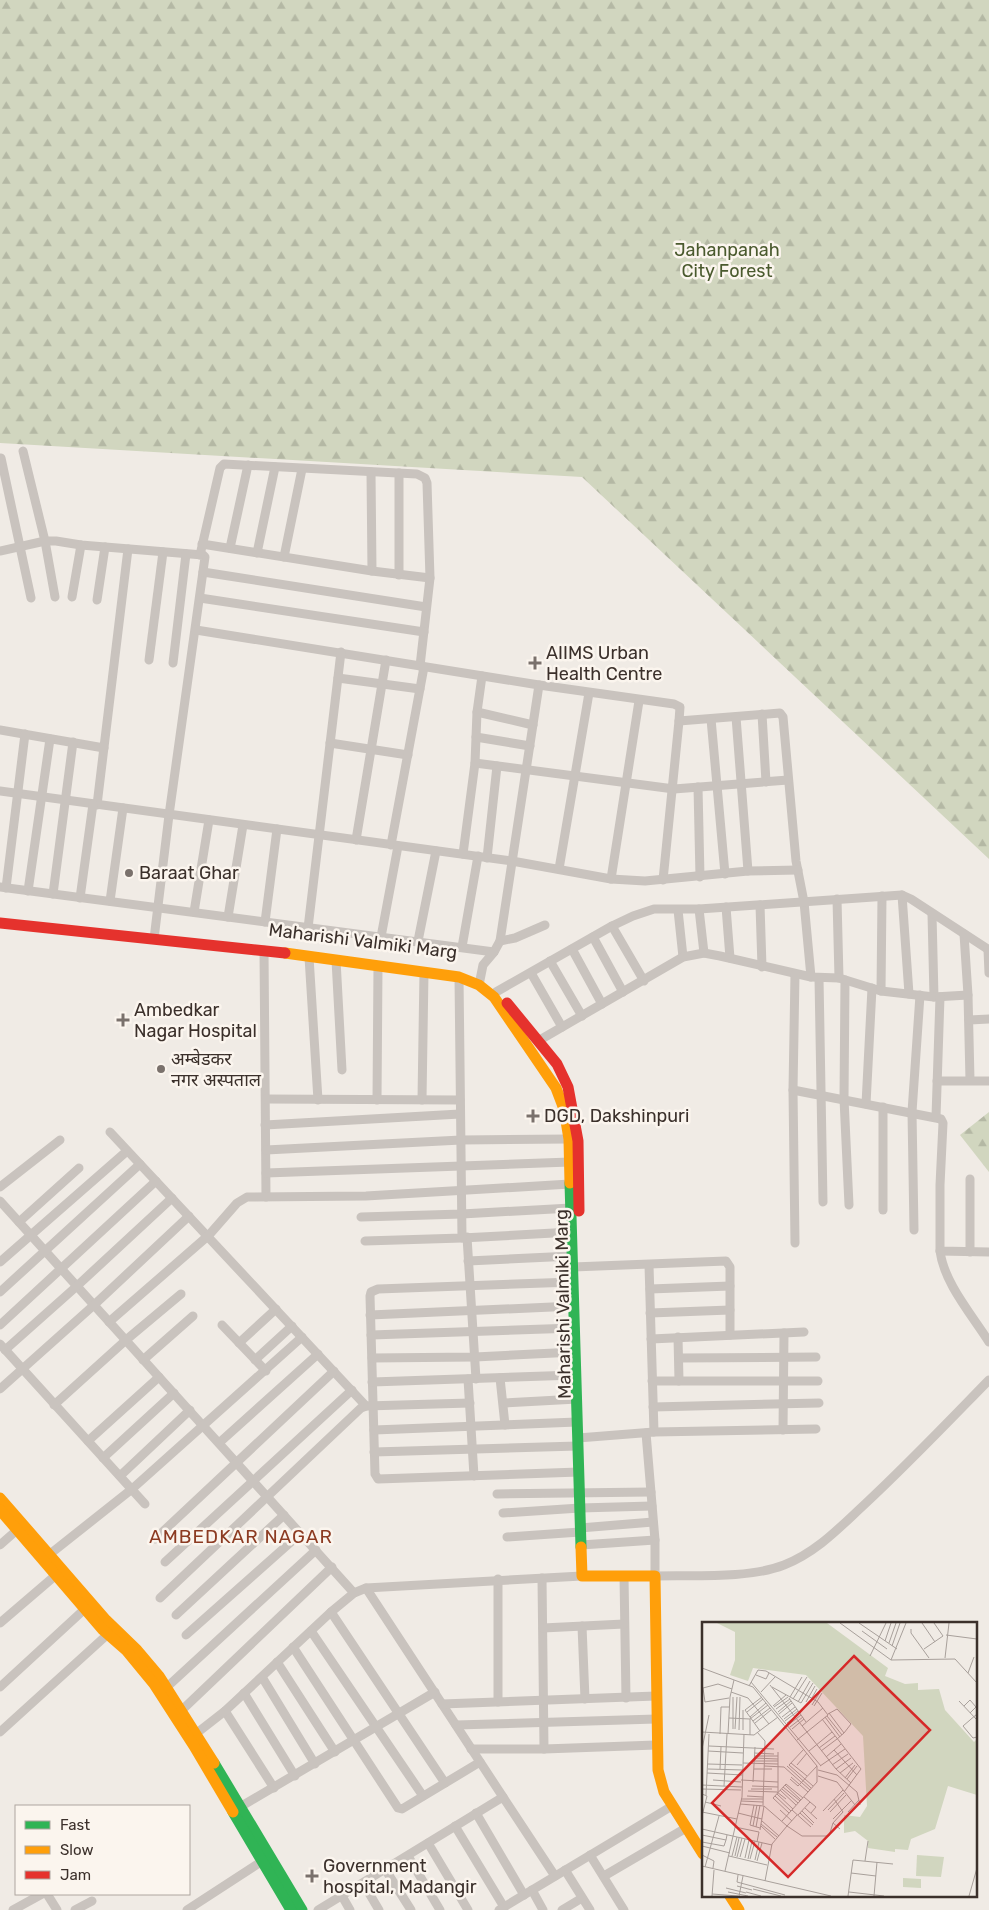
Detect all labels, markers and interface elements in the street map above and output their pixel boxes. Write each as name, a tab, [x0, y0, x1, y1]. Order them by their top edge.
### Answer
park label: Jahanpanah City Forest	[674, 239, 780, 282]
place label: AIIMS Urban Health Centre	[546, 642, 662, 685]
marker: AIIMS Urban Health Centre	[528, 656, 542, 670]
place label: Baraat Ghar	[139, 862, 239, 884]
marker: Baraat Ghar	[123, 867, 135, 879]
street label: Maharishi Valmiki Marg	[267, 919, 459, 963]
place label: Ambedkar Nagar Hospital	[134, 999, 257, 1042]
marker: Ambedkar Nagar Hospital	[116, 1013, 130, 1027]
place label: अम्बेडकर नगर अस्पताल	[171, 1048, 262, 1091]
marker: अम्बेडकर नगर अस्पताल	[155, 1063, 167, 1075]
place label: DGD, Dakshinpuri	[544, 1105, 689, 1127]
marker: DGD, Dakshinpuri	[526, 1109, 540, 1123]
street label: Maharishi Valmiki Marg	[550, 1209, 576, 1399]
district label: AMBEDKAR NAGAR	[149, 1525, 333, 1548]
inset map	[702, 1622, 976, 1898]
legend	[15, 1805, 190, 1895]
text: Fast	[60, 1816, 90, 1834]
text: Slow	[60, 1841, 93, 1859]
place label: Government hospital, Madangir	[323, 1855, 477, 1898]
text: Jam	[60, 1866, 91, 1884]
marker: Government hospital, Madangir	[305, 1869, 319, 1883]

